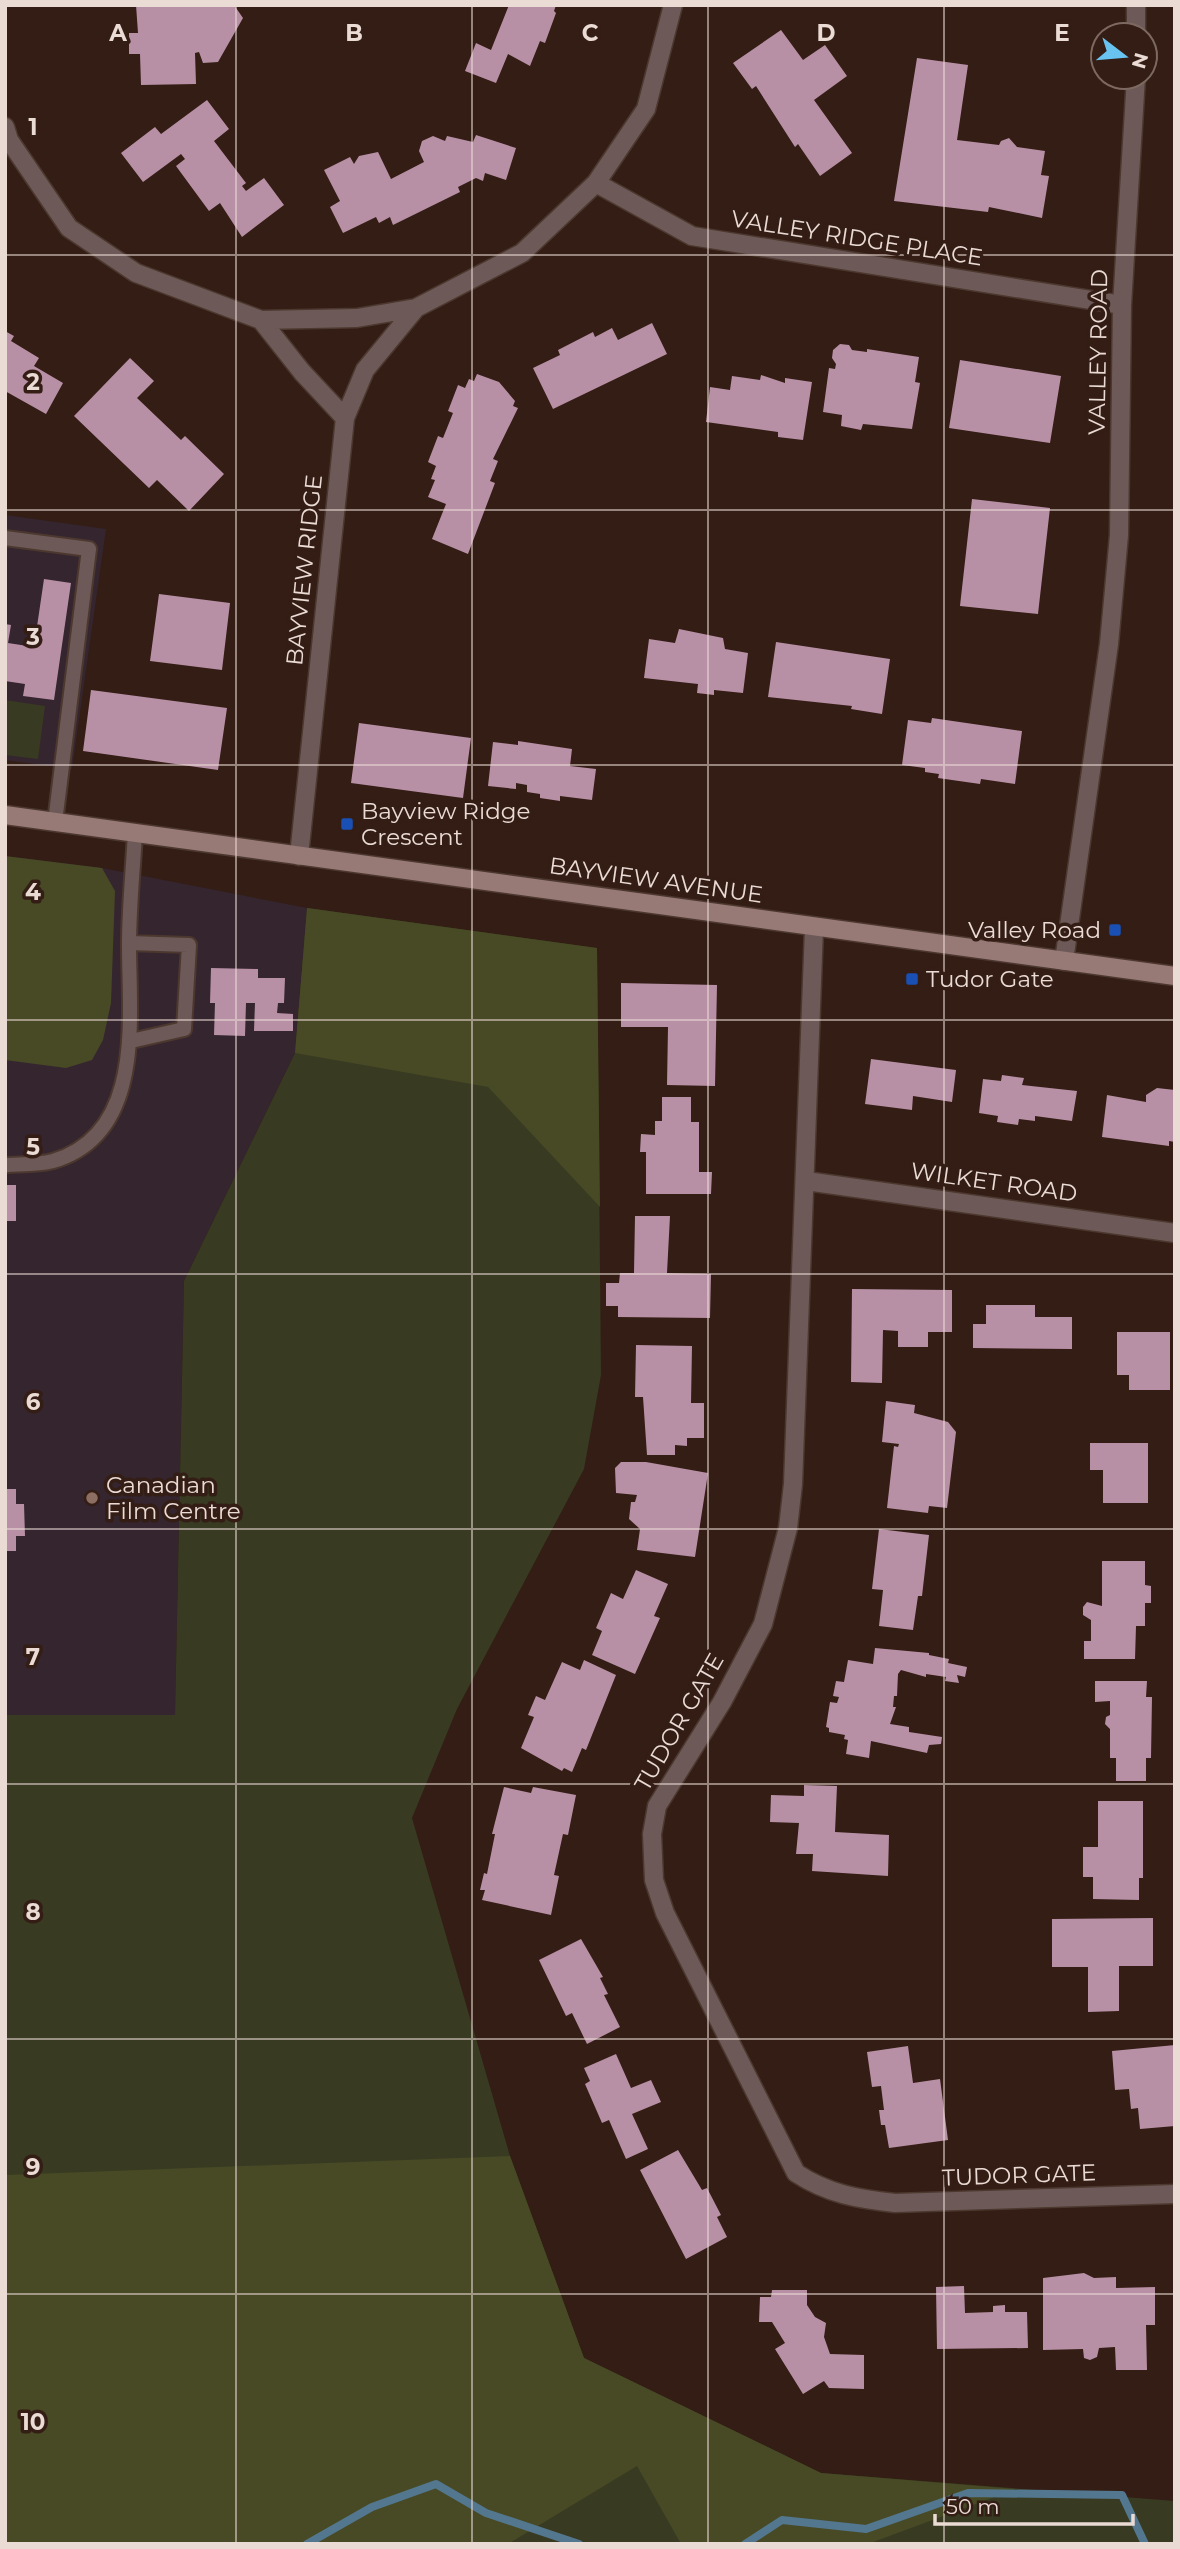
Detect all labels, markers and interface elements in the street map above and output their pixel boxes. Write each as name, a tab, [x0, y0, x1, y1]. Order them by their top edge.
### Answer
text: A	[108, 19, 127, 47]
text: B	[345, 19, 363, 47]
text: C	[582, 19, 599, 47]
text: D	[817, 19, 836, 47]
text: E	[1054, 19, 1070, 47]
north arrow	[1089, 21, 1159, 91]
text: N	[1127, 50, 1153, 71]
text: 1	[28, 113, 38, 141]
street label: VALLEY RIDGE PLACE	[729, 204, 985, 272]
street label: VALLEY ROAD	[1083, 269, 1113, 435]
text: 2	[26, 368, 40, 396]
street label: BAYVIEW RIDGE	[280, 473, 328, 667]
text: 3	[25, 623, 40, 651]
place label: Bayview Ridge Crescent	[361, 797, 530, 851]
marker: Bayview Ridge Crescent	[339, 816, 355, 832]
street label: BAYVIEW AVENUE	[547, 851, 765, 909]
text: 4	[25, 878, 41, 906]
place label: Valley Road	[968, 916, 1101, 944]
marker: Valley Road	[1107, 922, 1123, 938]
place label: Tudor Gate	[926, 965, 1054, 993]
marker: Tudor Gate	[904, 971, 920, 987]
text: 5	[26, 1133, 40, 1161]
street label: WILKET ROAD	[909, 1156, 1079, 1208]
text: 6	[26, 1388, 41, 1416]
place label: Canadian Film Centre	[106, 1471, 241, 1525]
marker: Canadian Film Centre	[84, 1490, 100, 1506]
text: 7	[26, 1643, 40, 1671]
street label: TUDOR GATE	[628, 1648, 730, 1796]
text: 8	[25, 1898, 41, 1926]
text: 9	[26, 2153, 40, 2181]
street label: TUDOR GATE	[942, 2158, 1096, 2192]
text: 10	[21, 2408, 45, 2436]
scale bar	[935, 2482, 1133, 2526]
text: 50 m	[946, 2494, 1000, 2519]

